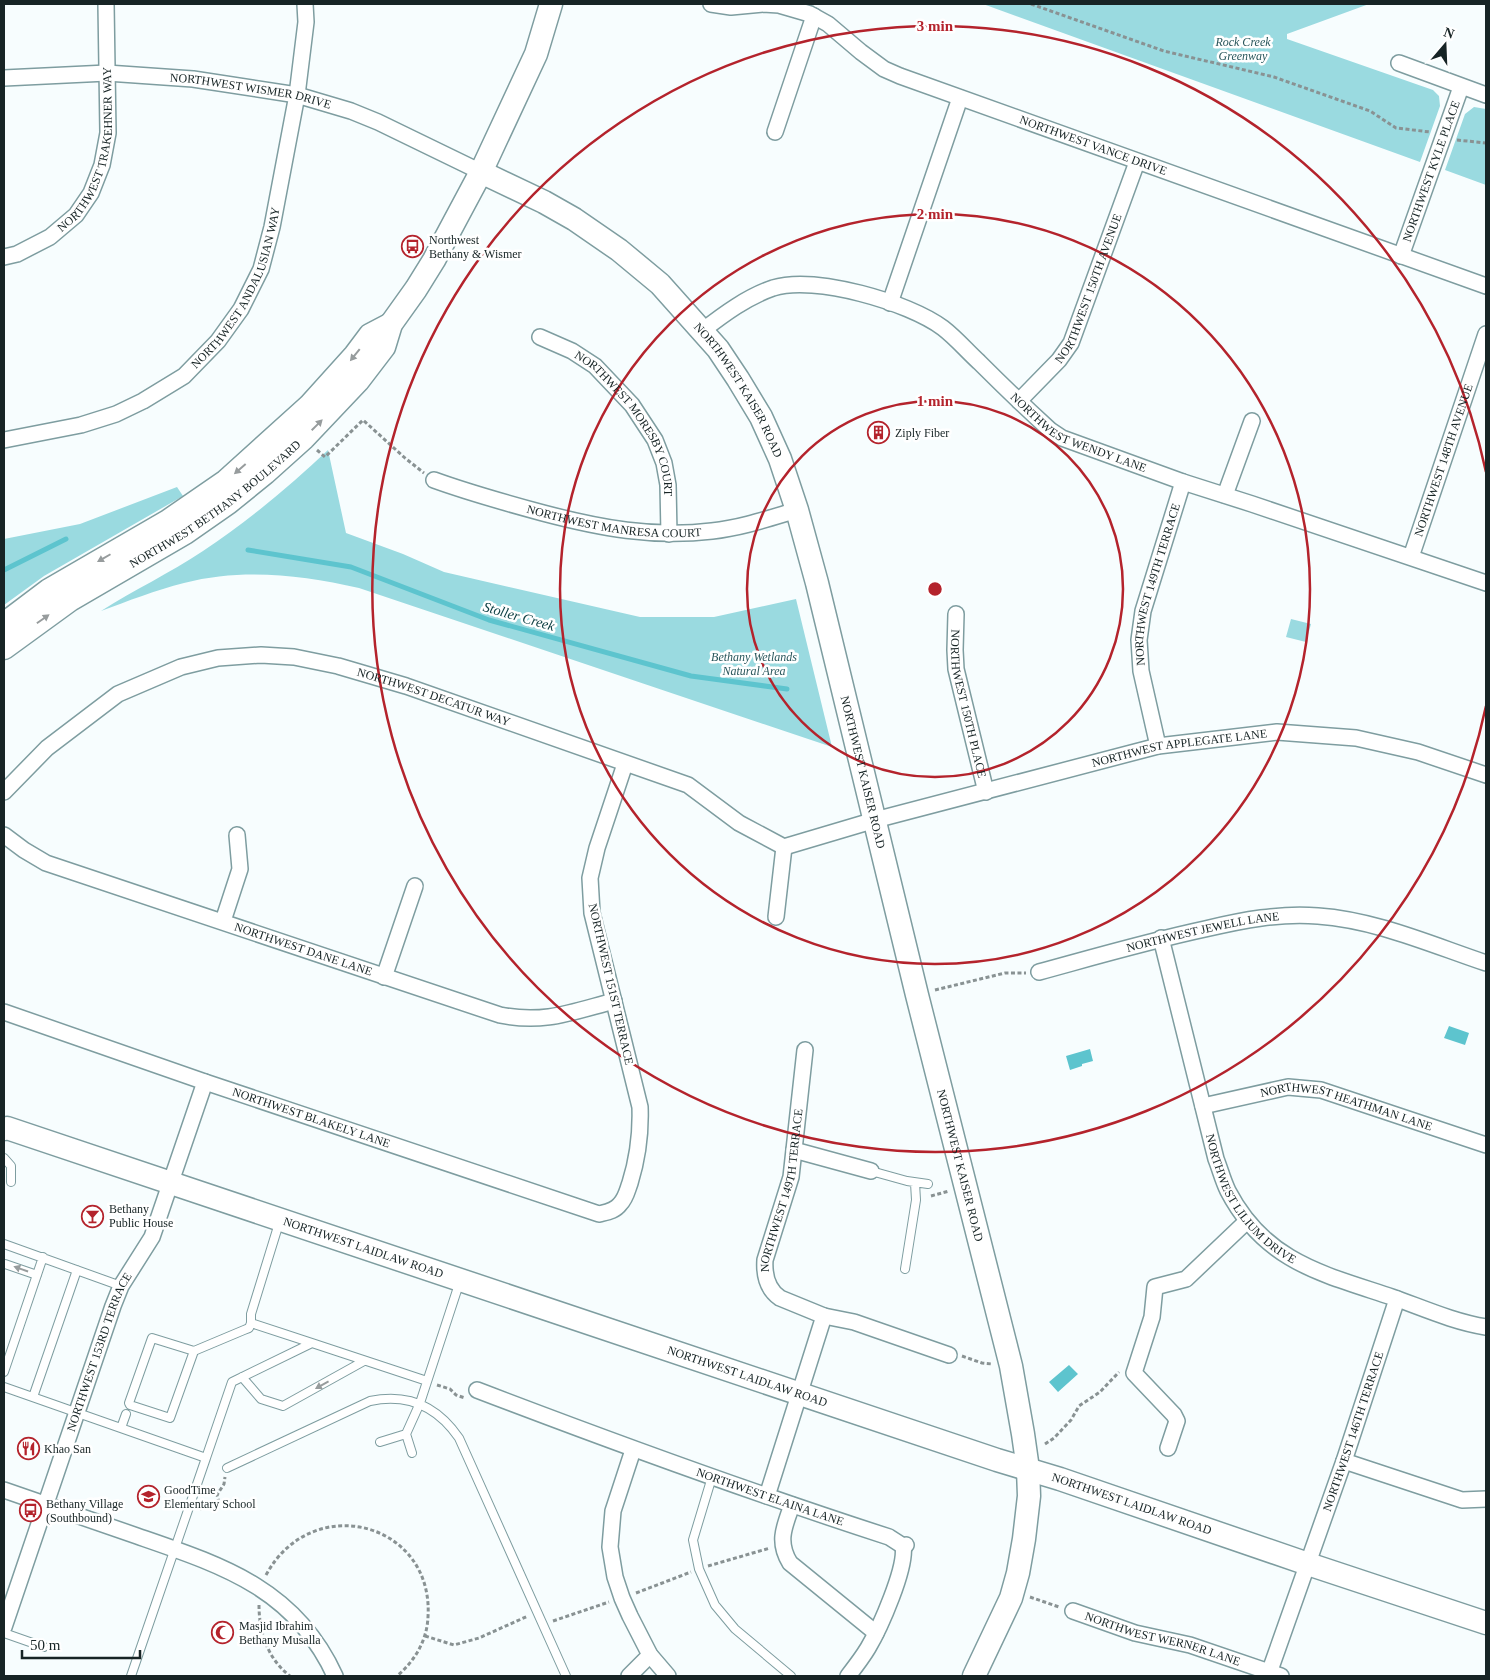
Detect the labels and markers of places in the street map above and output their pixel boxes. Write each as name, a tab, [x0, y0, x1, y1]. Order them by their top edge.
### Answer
place label: Northwest Bethany & Wismer	[429, 233, 522, 261]
bus stop icon: Northwest Bethany & Wismer	[401, 235, 425, 259]
building icon: Ziply Fiber	[867, 421, 891, 445]
place label: Ziply Fiber	[895, 426, 949, 440]
centre of rings	[926, 580, 944, 598]
place label: Bethany Public House	[109, 1202, 173, 1230]
bar icon: Bethany Public House	[81, 1204, 105, 1228]
restaurant icon: Khao San	[16, 1437, 40, 1461]
place label: Khao San	[44, 1442, 91, 1456]
place label: GoodTime Elementary School	[164, 1483, 256, 1511]
school or university icon: GoodTime Elementary School	[136, 1485, 160, 1509]
place label: Bethany Village (Southbound)	[46, 1497, 123, 1525]
bus stop icon: Bethany Village (Southbound)	[18, 1499, 42, 1523]
place label: Masjid Ibrahim Bethany Musalla	[239, 1619, 321, 1647]
mosque icon: Masjid Ibrahim Bethany Musalla	[211, 1621, 235, 1645]

